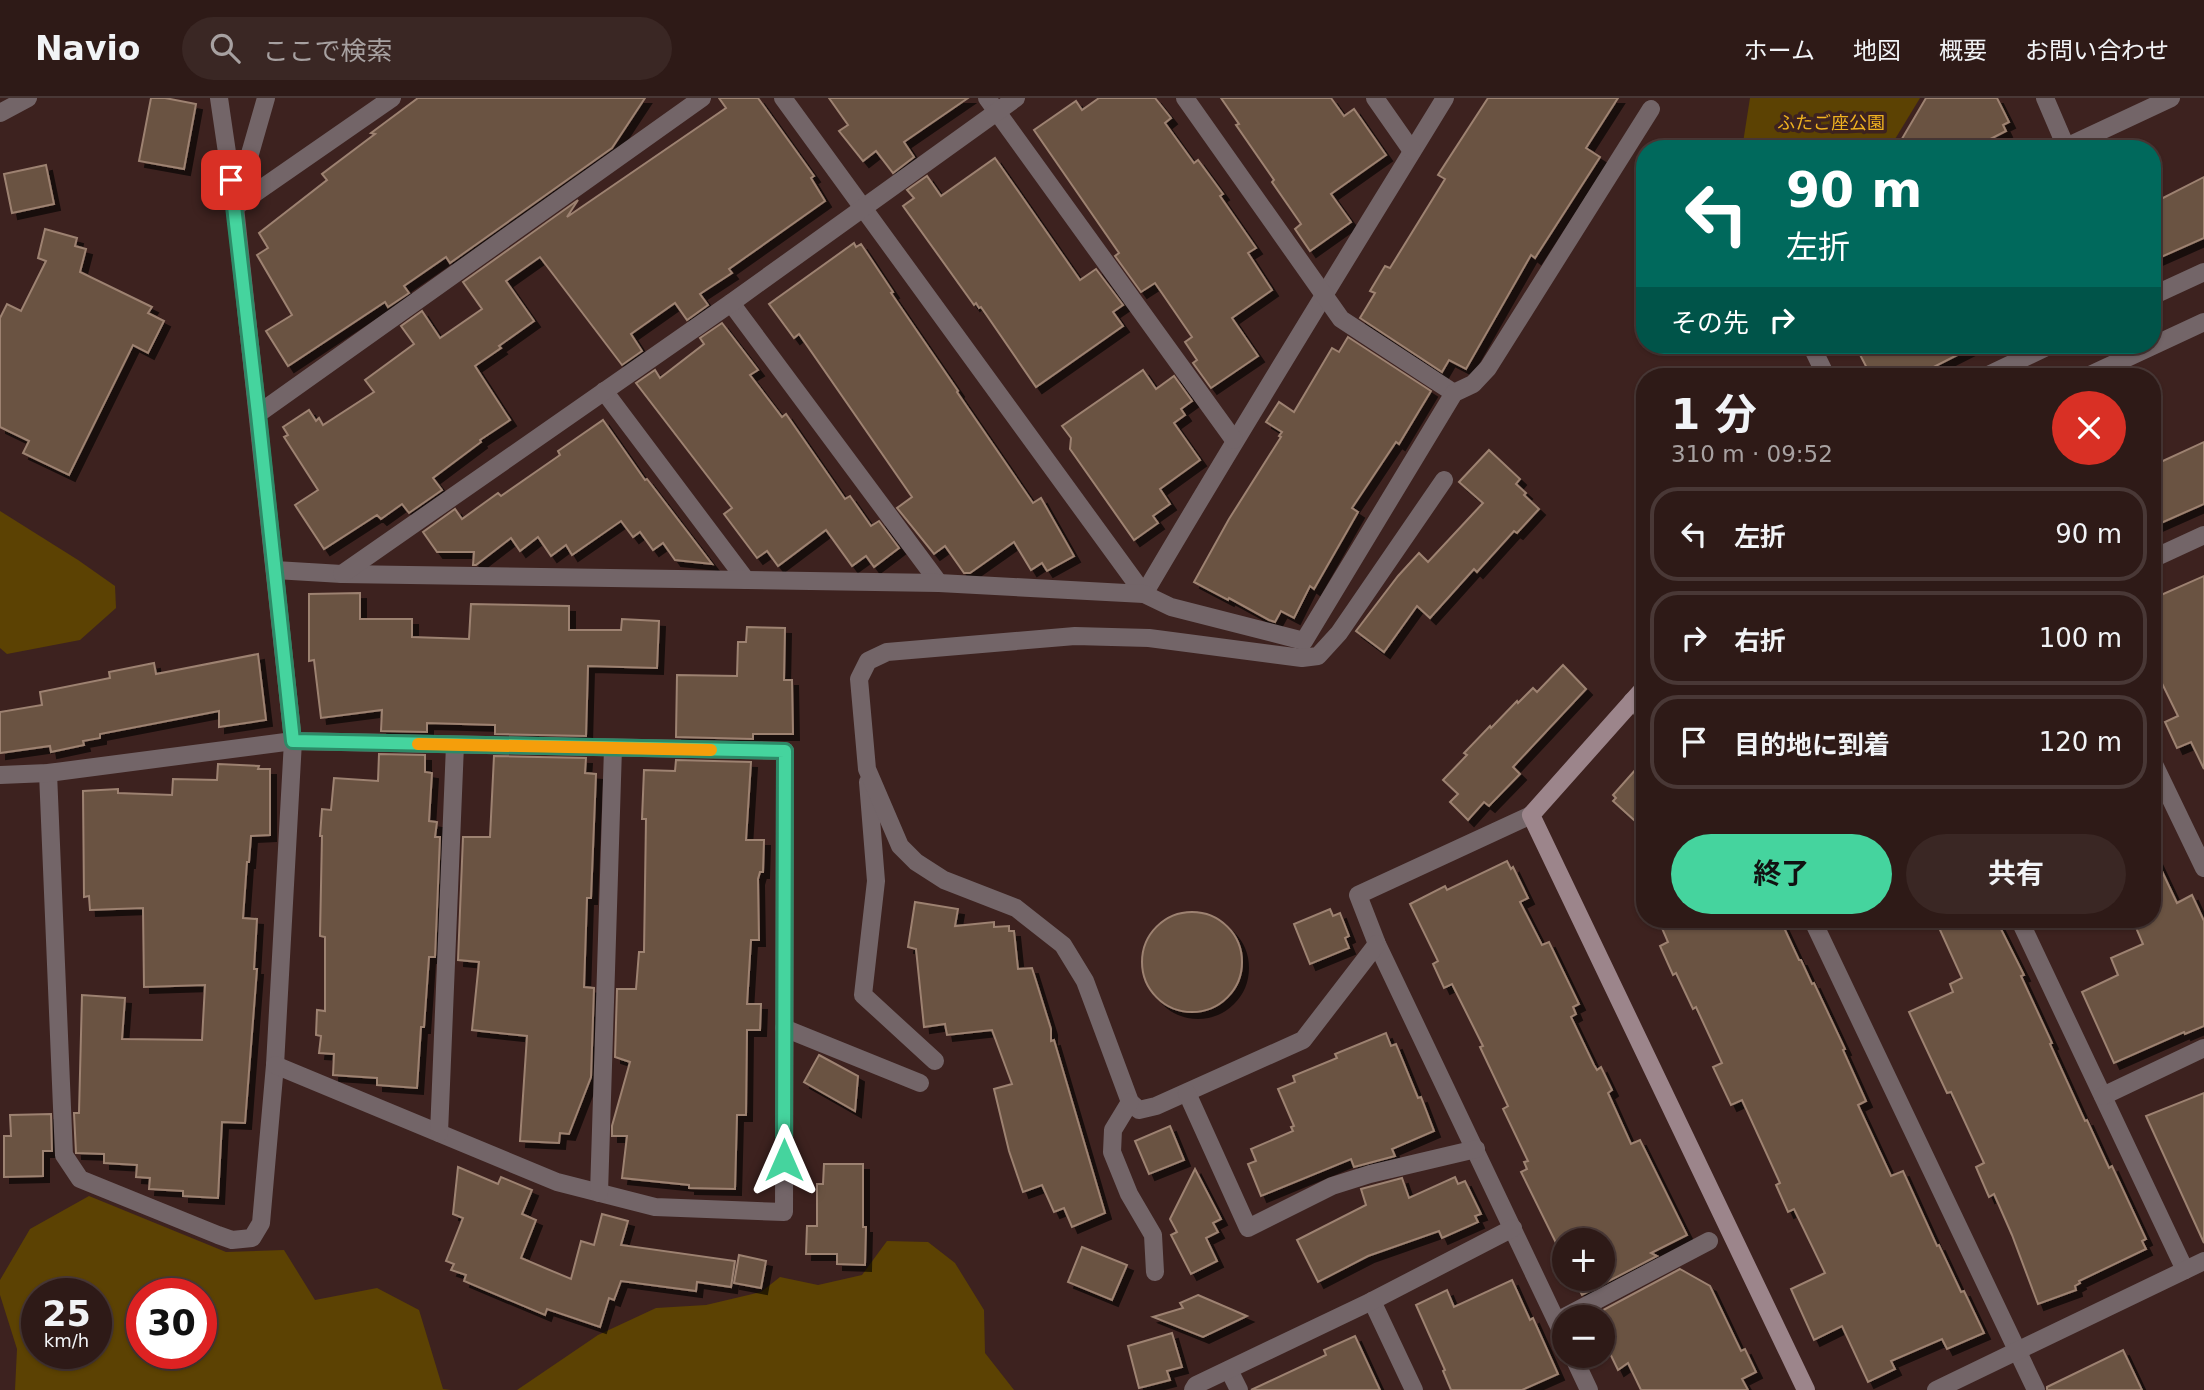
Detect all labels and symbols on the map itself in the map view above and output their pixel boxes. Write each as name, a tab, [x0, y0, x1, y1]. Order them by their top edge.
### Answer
park label: ふたご座公園	[1777, 112, 1885, 133]
pin	[201, 150, 261, 210]
position arrow	[747, 1123, 821, 1197]
speed limit sign: 30	[126, 1278, 217, 1369]

